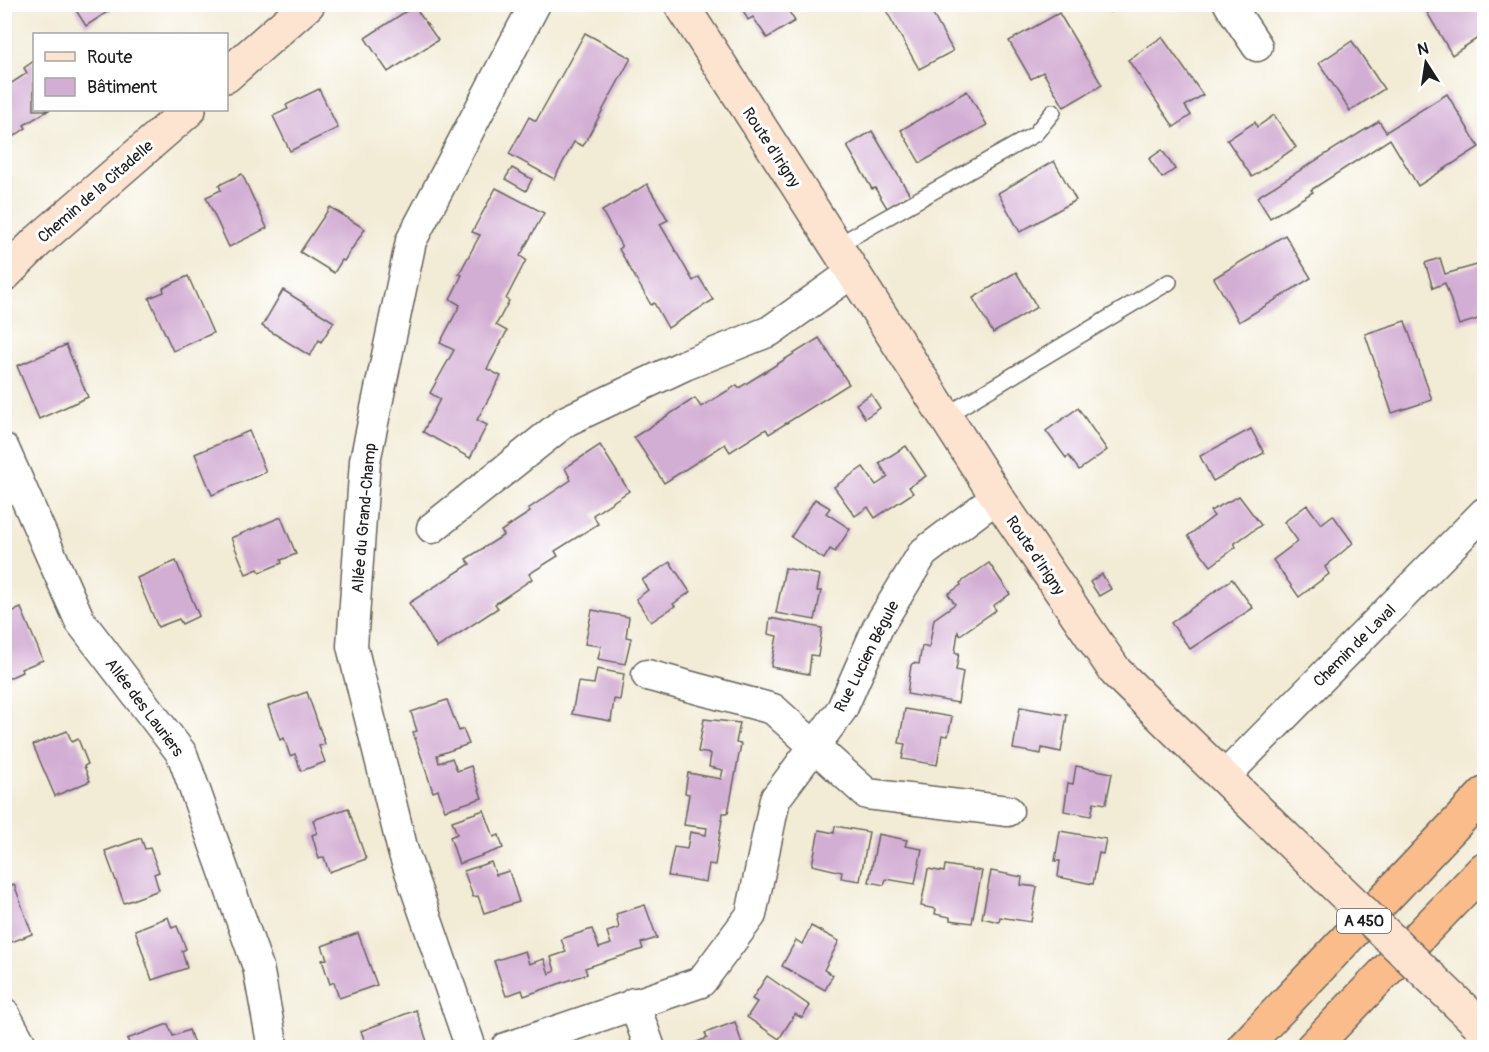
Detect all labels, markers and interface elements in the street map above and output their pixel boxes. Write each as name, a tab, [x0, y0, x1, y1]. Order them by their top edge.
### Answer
legend	[33, 33, 228, 111]
north arrow	[1396, 33, 1456, 93]
text: N	[1416, 38, 1431, 60]
text: Route	[87, 46, 132, 69]
text: Bâtiment	[87, 76, 158, 99]
street label: Route d'Irigny	[738, 104, 805, 191]
street label: Chemin de la Citadelle	[34, 136, 158, 247]
street label: Allée du Grand-Champ	[347, 442, 381, 594]
street label: Route d'Irigny	[1001, 512, 1069, 599]
street label: Rue Lucien Bégule	[830, 597, 904, 715]
street label: Chemin de Laval	[1309, 600, 1400, 691]
street label: Allée des Lauriers	[101, 655, 188, 761]
road number: A 450	[1337, 909, 1391, 933]

